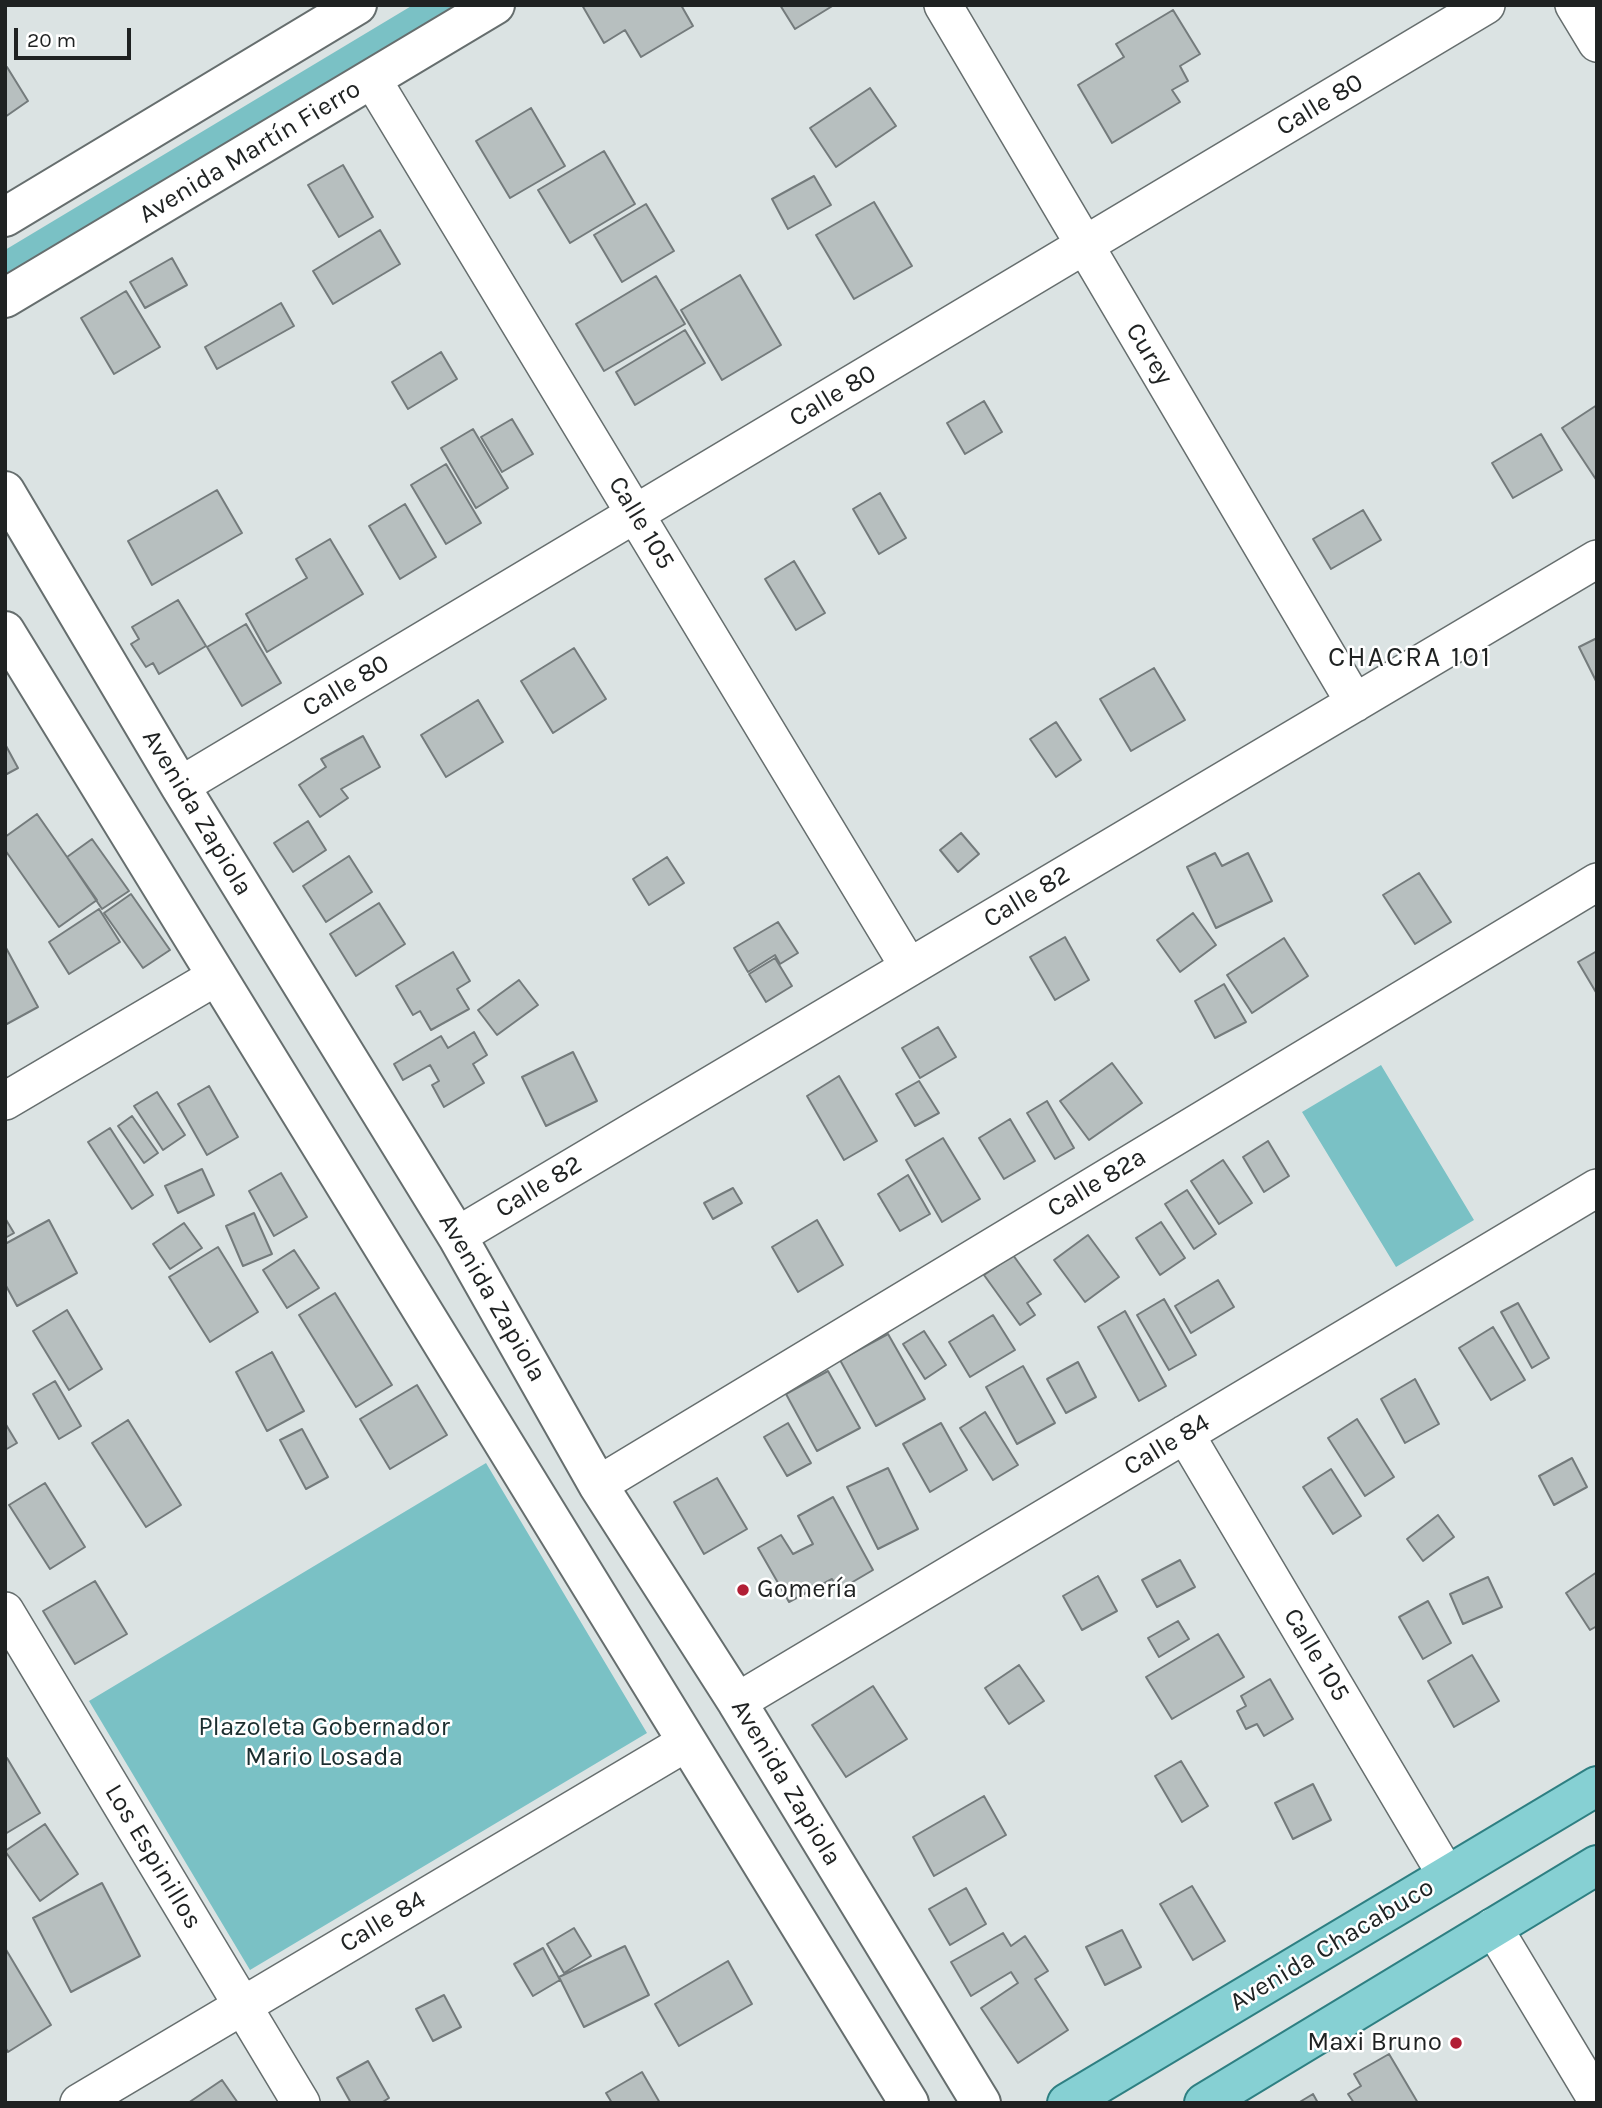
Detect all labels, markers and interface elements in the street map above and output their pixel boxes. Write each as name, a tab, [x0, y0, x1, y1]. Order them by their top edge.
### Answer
scale bar	[18, 14, 135, 58]
text: 20 m	[27, 28, 76, 52]
street label: Calle 80	[1271, 67, 1369, 143]
street label: Avenida Martín Fierro	[134, 73, 366, 231]
street label: Curey	[1118, 317, 1180, 391]
street label: Calle 80	[784, 358, 882, 434]
street label: Calle 105	[601, 471, 681, 575]
district label: CHACRA 101	[1329, 641, 1491, 675]
street label: Calle 80	[297, 648, 395, 724]
street label: Avenida Zapiola	[135, 724, 259, 902]
street label: Calle 82	[978, 859, 1076, 935]
street label: Calle 82a	[1042, 1141, 1152, 1225]
street label: Calle 82	[490, 1149, 588, 1225]
street label: Avenida Zapiola	[431, 1209, 553, 1387]
street label: Calle 84	[1118, 1407, 1216, 1483]
place label: Gomería	[757, 1574, 857, 1606]
marker: Gomería	[735, 1582, 751, 1598]
street label: Calle 105	[1276, 1603, 1356, 1707]
street label: Avenida Zapiola	[724, 1694, 848, 1872]
park label: Plazoleta Gobernador Mario Losada	[198, 1712, 450, 1774]
street label: Los Espinillos	[98, 1779, 208, 1935]
street label: Avenida Chacabuco	[1224, 1872, 1440, 2018]
street label: Calle 84	[334, 1884, 432, 1960]
place label: Maxi Bruno	[1307, 2027, 1442, 2059]
marker: Maxi Bruno	[1448, 2035, 1464, 2051]

